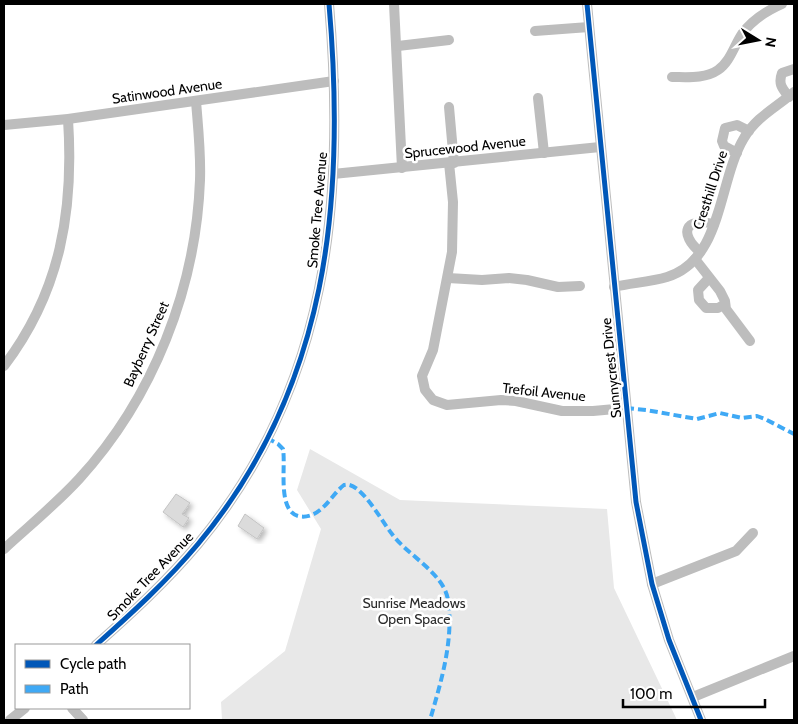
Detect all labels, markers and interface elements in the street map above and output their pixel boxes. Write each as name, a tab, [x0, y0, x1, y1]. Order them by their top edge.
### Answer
north arrow	[733, 15, 783, 65]
text: N	[761, 36, 781, 49]
street label: Satinwood Avenue	[111, 74, 223, 108]
street label: Sprucewood Avenue	[403, 132, 527, 162]
street label: Cresthill Drive	[689, 148, 731, 232]
street label: Smoke Tree Avenue	[303, 151, 331, 269]
street label: Bayberry Street	[119, 298, 173, 390]
street label: Sunnycrest Drive	[597, 317, 625, 419]
street label: Trefoil Avenue	[501, 379, 587, 405]
street label: Smoke Tree Avenue	[103, 528, 197, 624]
park label: Sunrise Meadows Open Space	[362, 594, 466, 628]
legend	[15, 644, 190, 709]
text: Cycle path	[60, 655, 126, 673]
scale bar	[623, 676, 766, 708]
text: Path	[60, 680, 89, 698]
text: 100 m	[630, 685, 672, 703]

